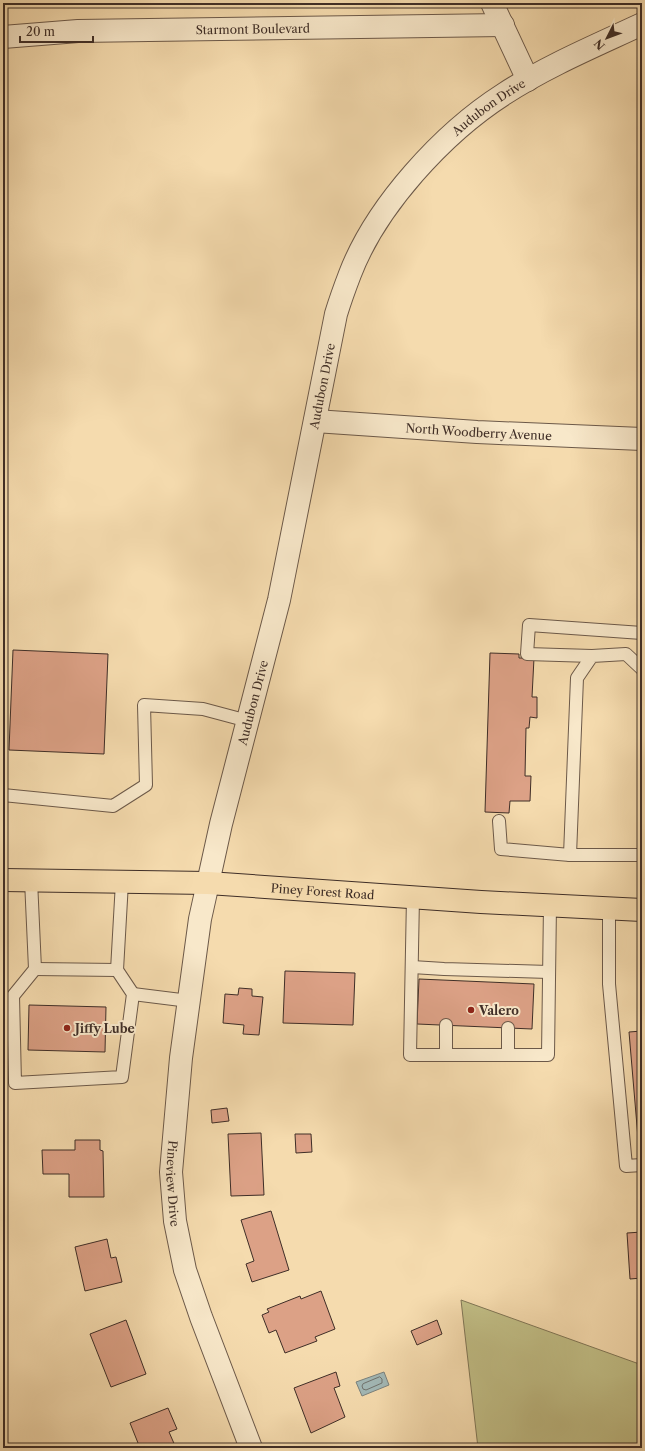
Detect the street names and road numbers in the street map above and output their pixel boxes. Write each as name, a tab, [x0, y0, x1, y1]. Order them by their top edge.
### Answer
street label: Starmont Boulevard	[195, 20, 311, 37]
street label: Audubon Drive	[448, 75, 528, 139]
street label: Audubon Drive	[306, 341, 338, 431]
street label: North Woodberry Avenue	[405, 420, 552, 443]
street label: Audubon Drive	[234, 658, 271, 748]
street label: Piney Forest Road	[270, 880, 376, 902]
street label: Pineview Drive	[163, 1140, 183, 1228]

